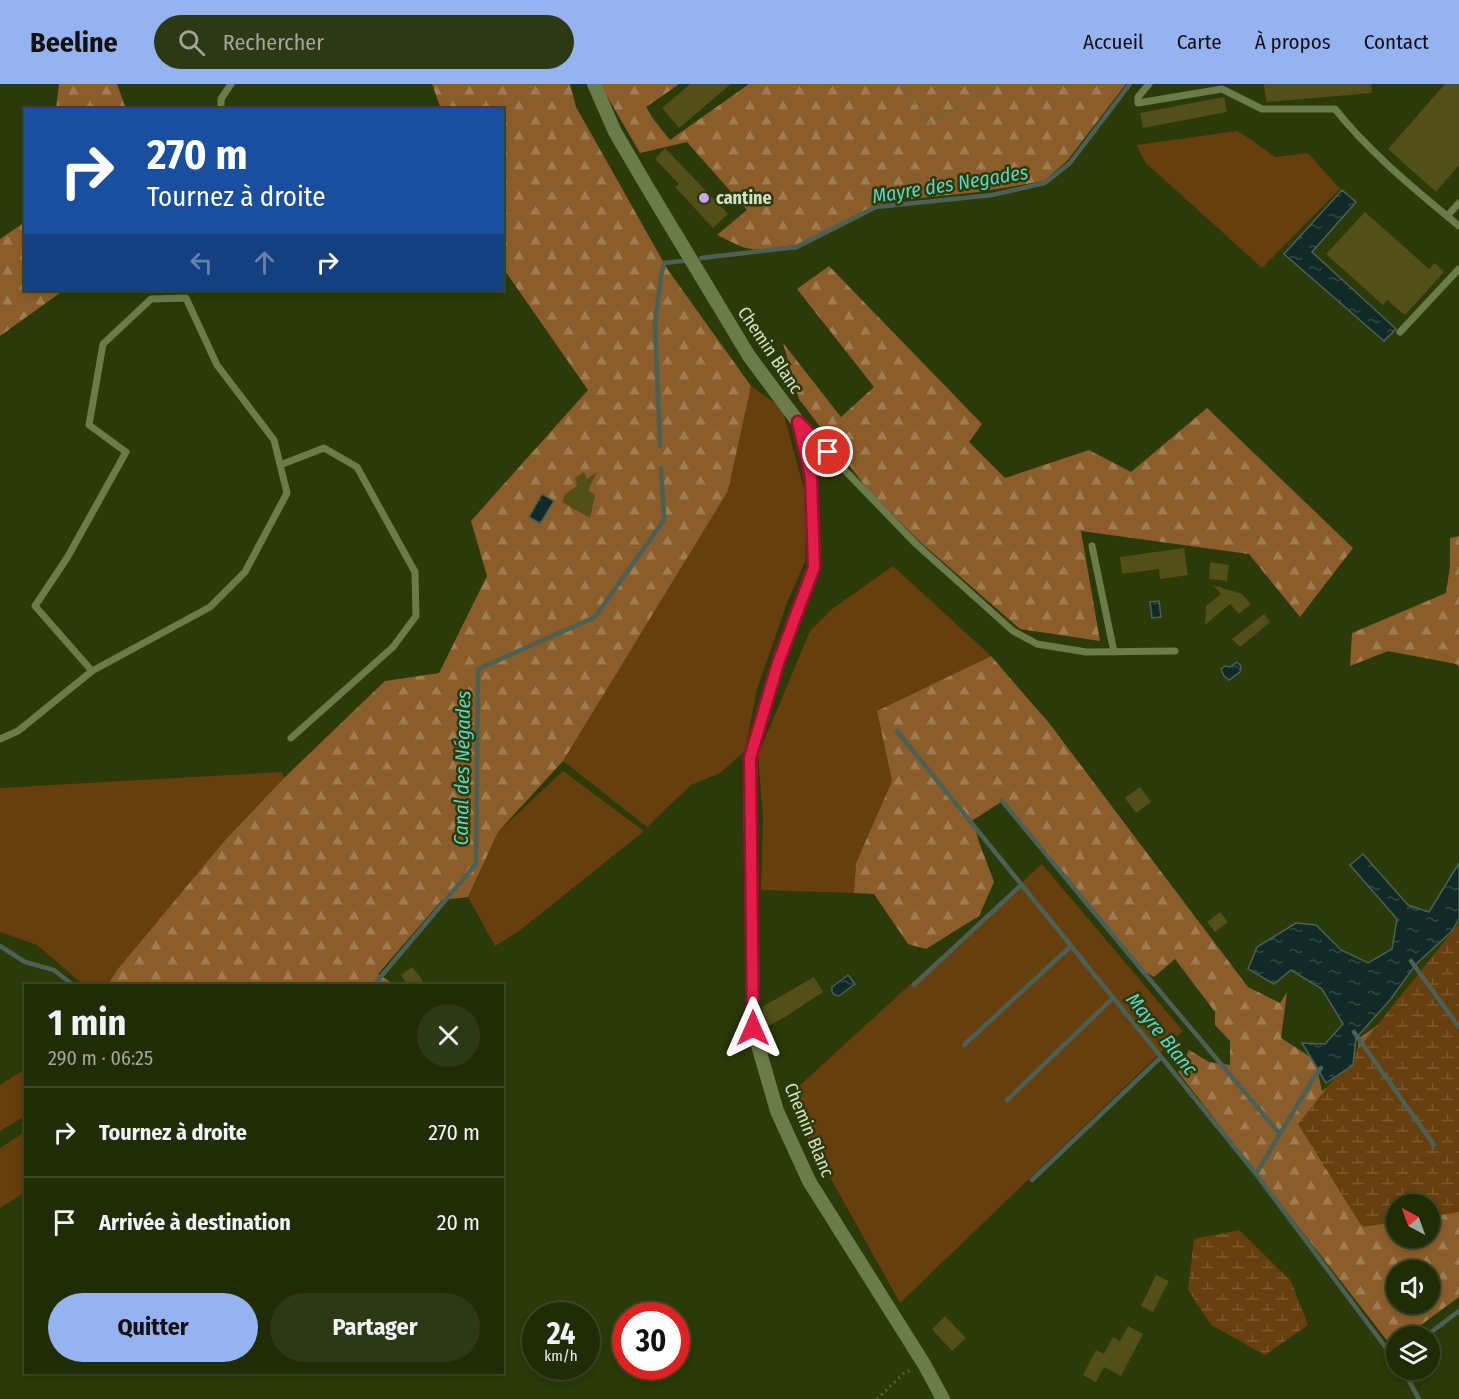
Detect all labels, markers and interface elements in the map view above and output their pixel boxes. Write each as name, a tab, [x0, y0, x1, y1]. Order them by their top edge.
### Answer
search box	[154, 15, 574, 69]
text: Beeline	[30, 26, 118, 59]
icon: search	[175, 26, 208, 59]
text: Rechercher	[223, 29, 324, 56]
text: Accueil	[1083, 29, 1144, 55]
text: Carte	[1177, 29, 1222, 55]
text: À propos	[1255, 29, 1331, 55]
text: Contact	[1364, 29, 1429, 55]
text: 270 m	[147, 130, 247, 180]
icon: right	[48, 132, 126, 210]
water label: Mayre des Negades	[870, 160, 1030, 208]
text: Tournez à droite	[147, 181, 326, 213]
place label: cantine	[716, 187, 772, 209]
marker: cantine	[697, 191, 711, 205]
icon: left	[185, 246, 218, 279]
icon: ahead	[248, 246, 281, 279]
icon: right	[311, 246, 344, 279]
street label: Chemin Blanc	[733, 302, 807, 398]
pin	[802, 426, 853, 477]
icon: arrive	[811, 435, 844, 468]
water label: Canal des Négades	[449, 690, 475, 846]
water label: Mayre Blanc	[1121, 988, 1203, 1080]
position arrow	[721, 996, 785, 1060]
text: 1 min	[48, 1001, 126, 1045]
button: close	[417, 1004, 480, 1067]
text: 290 m · 06:25	[48, 1046, 153, 1070]
street label: Chemin Blanc	[779, 1080, 839, 1181]
icon: right	[48, 1116, 81, 1149]
text: Tournez à droite	[99, 1119, 247, 1146]
text: 270 m	[428, 1119, 480, 1146]
north arrow	[1386, 1194, 1440, 1248]
map controls	[1386, 1194, 1440, 1380]
icon: arrive	[48, 1206, 81, 1239]
text: Arrivée à destination	[99, 1209, 291, 1236]
text: 20 m	[437, 1209, 480, 1236]
button: sound	[1386, 1260, 1440, 1314]
button: Quitter	[48, 1293, 258, 1362]
button: Partager	[270, 1293, 480, 1362]
speed limit sign: 30	[612, 1302, 690, 1380]
text: 24	[547, 1316, 575, 1352]
button: layers	[1386, 1326, 1440, 1380]
text: km/h	[544, 1347, 578, 1365]

